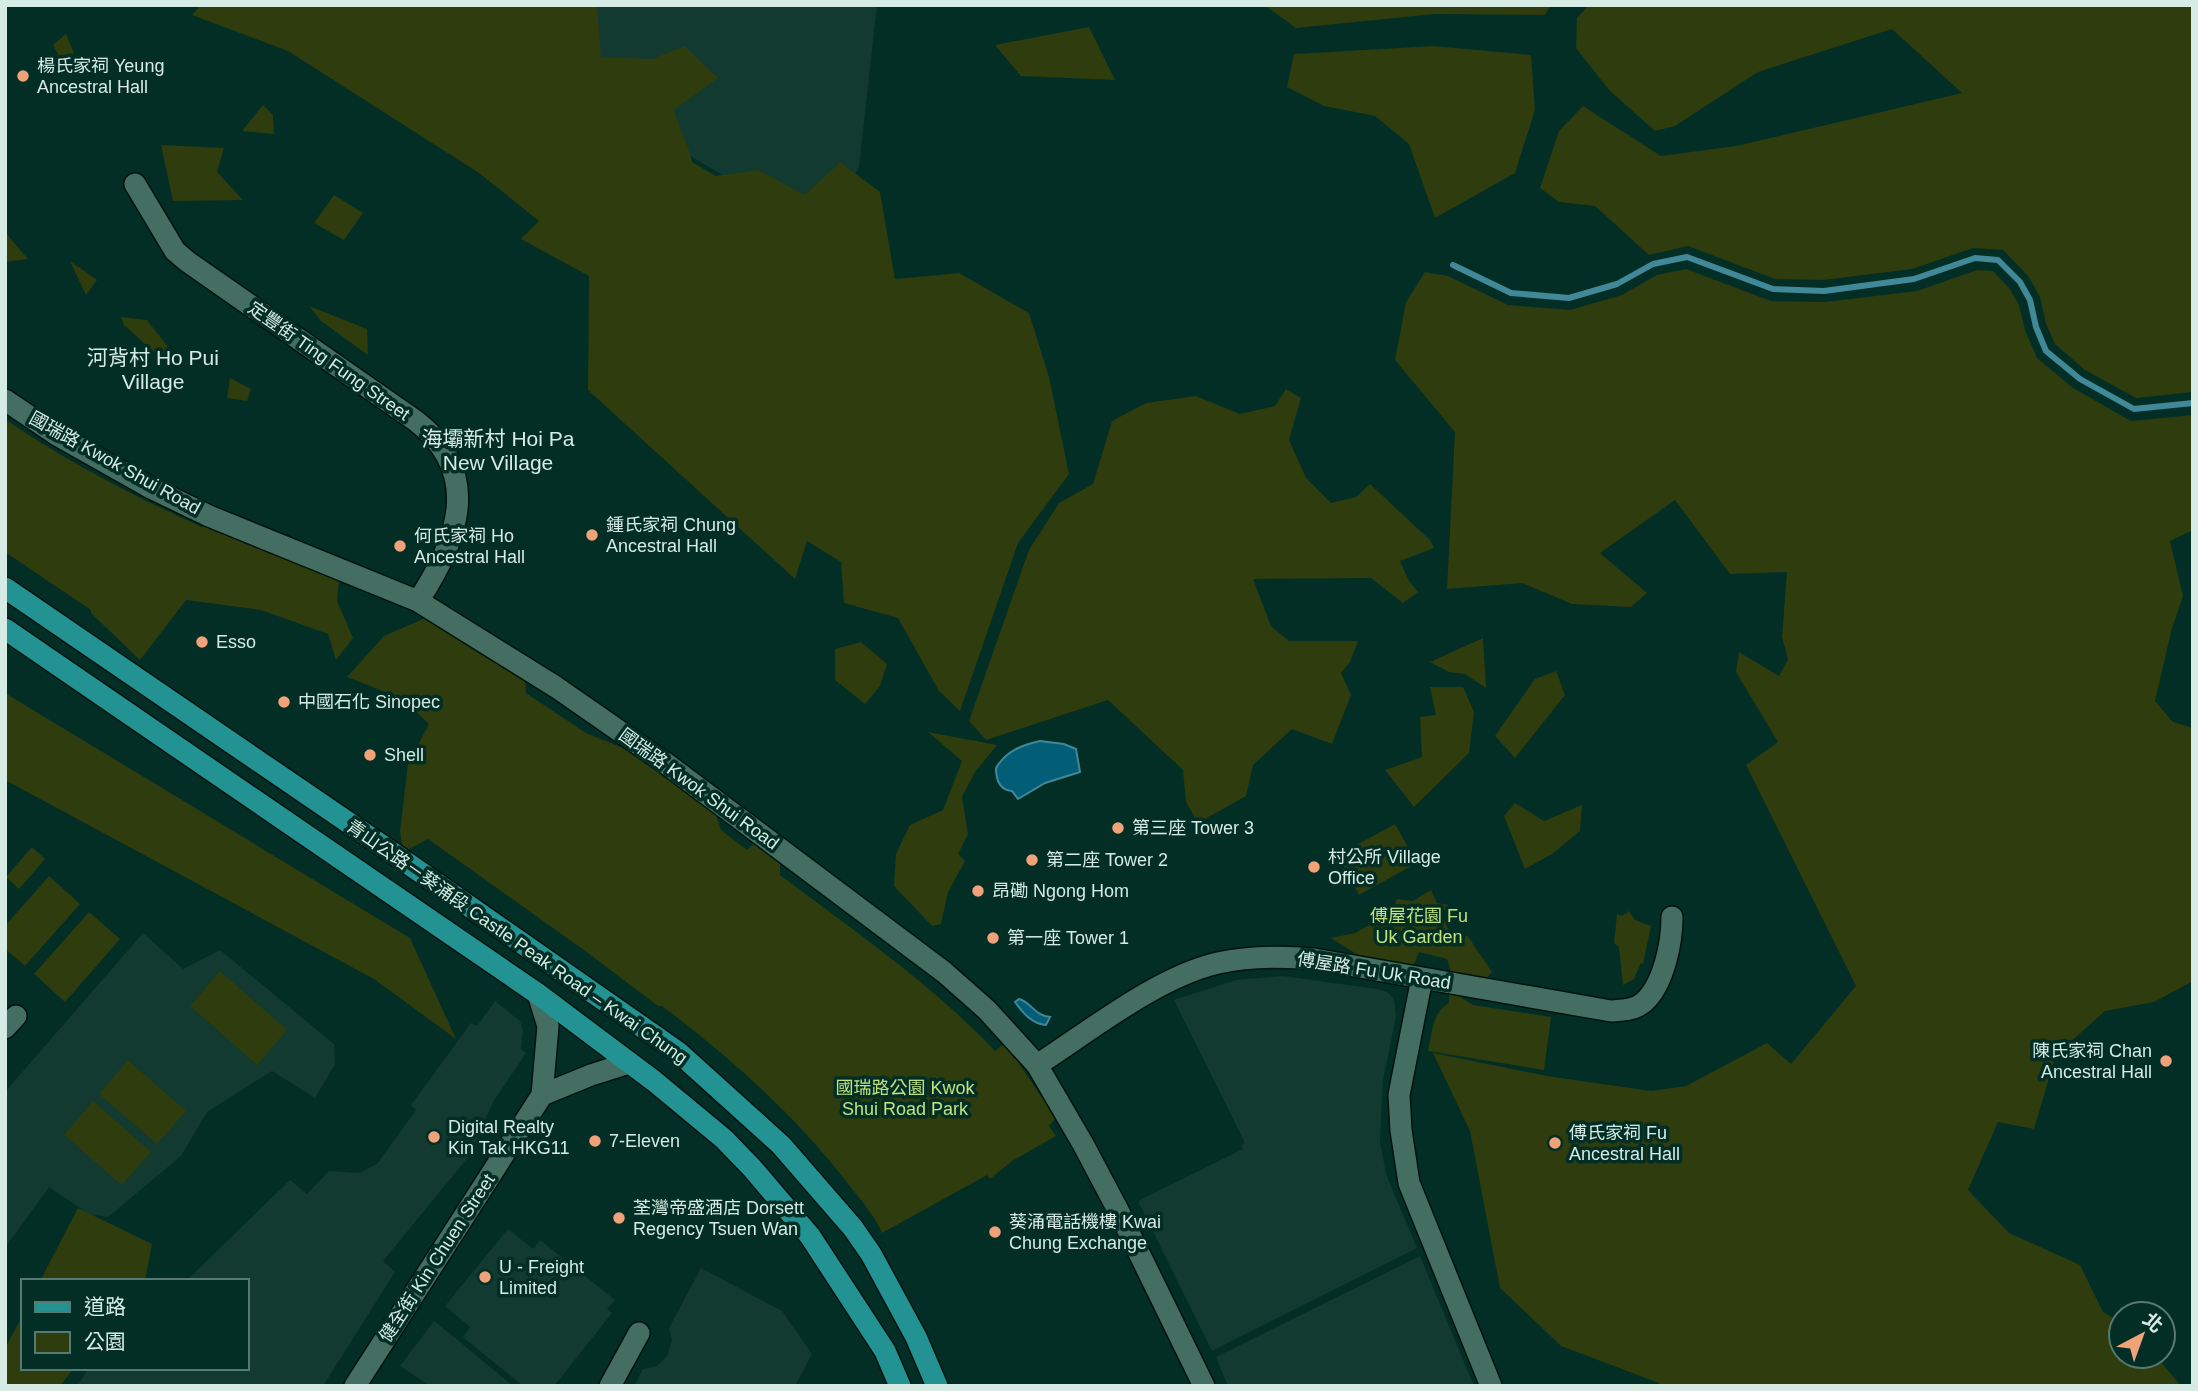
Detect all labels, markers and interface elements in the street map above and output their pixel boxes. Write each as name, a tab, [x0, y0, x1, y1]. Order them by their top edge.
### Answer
place label: 楊氏家祠 Yeung Ancestral Hall	[37, 56, 164, 97]
marker: 楊氏家祠 Yeung Ancestral Hall	[15, 68, 31, 84]
street label: 定豐街 Ting Fung Street	[244, 298, 414, 424]
district label: 河背村 Ho Pui Village	[87, 346, 219, 393]
street label: 國瑞路 Kwok Shui Road	[26, 408, 204, 518]
district label: 海壩新村 Hoi Pa New Village	[422, 427, 575, 474]
place label: 鍾氏家祠 Chung Ancestral Hall	[606, 515, 736, 556]
place label: 何氏家祠 Ho Ancestral Hall	[414, 526, 525, 567]
marker: 鍾氏家祠 Chung Ancestral Hall	[584, 527, 600, 543]
marker: 何氏家祠 Ho Ancestral Hall	[392, 538, 408, 554]
place label: Esso	[216, 632, 256, 652]
marker: Esso	[194, 634, 210, 650]
place label: 中國石化 Sinopec	[298, 692, 440, 712]
marker: 中國石化 Sinopec	[276, 694, 292, 710]
street label: 國瑞路 Kwok Shui Road	[615, 724, 783, 854]
place label: Shell	[384, 745, 424, 765]
marker: Shell	[362, 747, 378, 763]
street label: 青山公路－葵涌段 Castle Peak Road – Kwai Chung	[343, 816, 691, 1068]
place label: 第三座 Tower 3	[1132, 818, 1254, 838]
marker: 第三座 Tower 3	[1110, 820, 1126, 836]
place label: 村公所 Village Office	[1328, 847, 1441, 888]
place label: 第二座 Tower 2	[1046, 850, 1168, 870]
marker: 第二座 Tower 2	[1024, 852, 1040, 868]
marker: 村公所 Village Office	[1306, 859, 1322, 875]
place label: 昂磡 Ngong Hom	[992, 881, 1129, 901]
marker: 昂磡 Ngong Hom	[970, 883, 986, 899]
park label: 傅屋花園 Fu Uk Garden	[1370, 906, 1468, 947]
place label: 第一座 Tower 1	[1007, 928, 1129, 948]
marker: 第一座 Tower 1	[985, 930, 1001, 946]
street label: 傅屋路 Fu Uk Road	[1296, 949, 1452, 993]
place label: 陳氏家祠 Chan Ancestral Hall	[2032, 1041, 2152, 1082]
marker: 陳氏家祠 Chan Ancestral Hall	[2158, 1053, 2174, 1069]
park label: 國瑞路公園 Kwok Shui Road Park	[835, 1078, 976, 1119]
place label: Digital Realty Kin Tak HKG11	[448, 1117, 569, 1158]
place label: 傅氏家祠 Fu Ancestral Hall	[1569, 1123, 1680, 1164]
marker: Digital Realty Kin Tak HKG11	[426, 1129, 442, 1145]
place label: 7-Eleven	[609, 1131, 680, 1151]
marker: 7-Eleven	[587, 1133, 603, 1149]
marker: 傅氏家祠 Fu Ancestral Hall	[1547, 1135, 1563, 1151]
street label: 健全街 Kin Chuen Street	[375, 1170, 499, 1346]
place label: 荃灣帝盛酒店 Dorsett Regency Tsuen Wan	[633, 1198, 804, 1239]
marker: 荃灣帝盛酒店 Dorsett Regency Tsuen Wan	[611, 1210, 627, 1226]
place label: 葵涌電話機樓 Kwai Chung Exchange	[1009, 1212, 1161, 1253]
marker: 葵涌電話機樓 Kwai Chung Exchange	[987, 1224, 1003, 1240]
place label: U - Freight Limited	[499, 1257, 584, 1298]
marker: U - Freight Limited	[477, 1269, 493, 1285]
legend	[21, 1279, 248, 1370]
text: 道路	[84, 1295, 126, 1318]
north arrow	[2107, 1300, 2177, 1370]
text: 北	[2139, 1308, 2167, 1337]
text: 公園	[84, 1330, 126, 1353]

